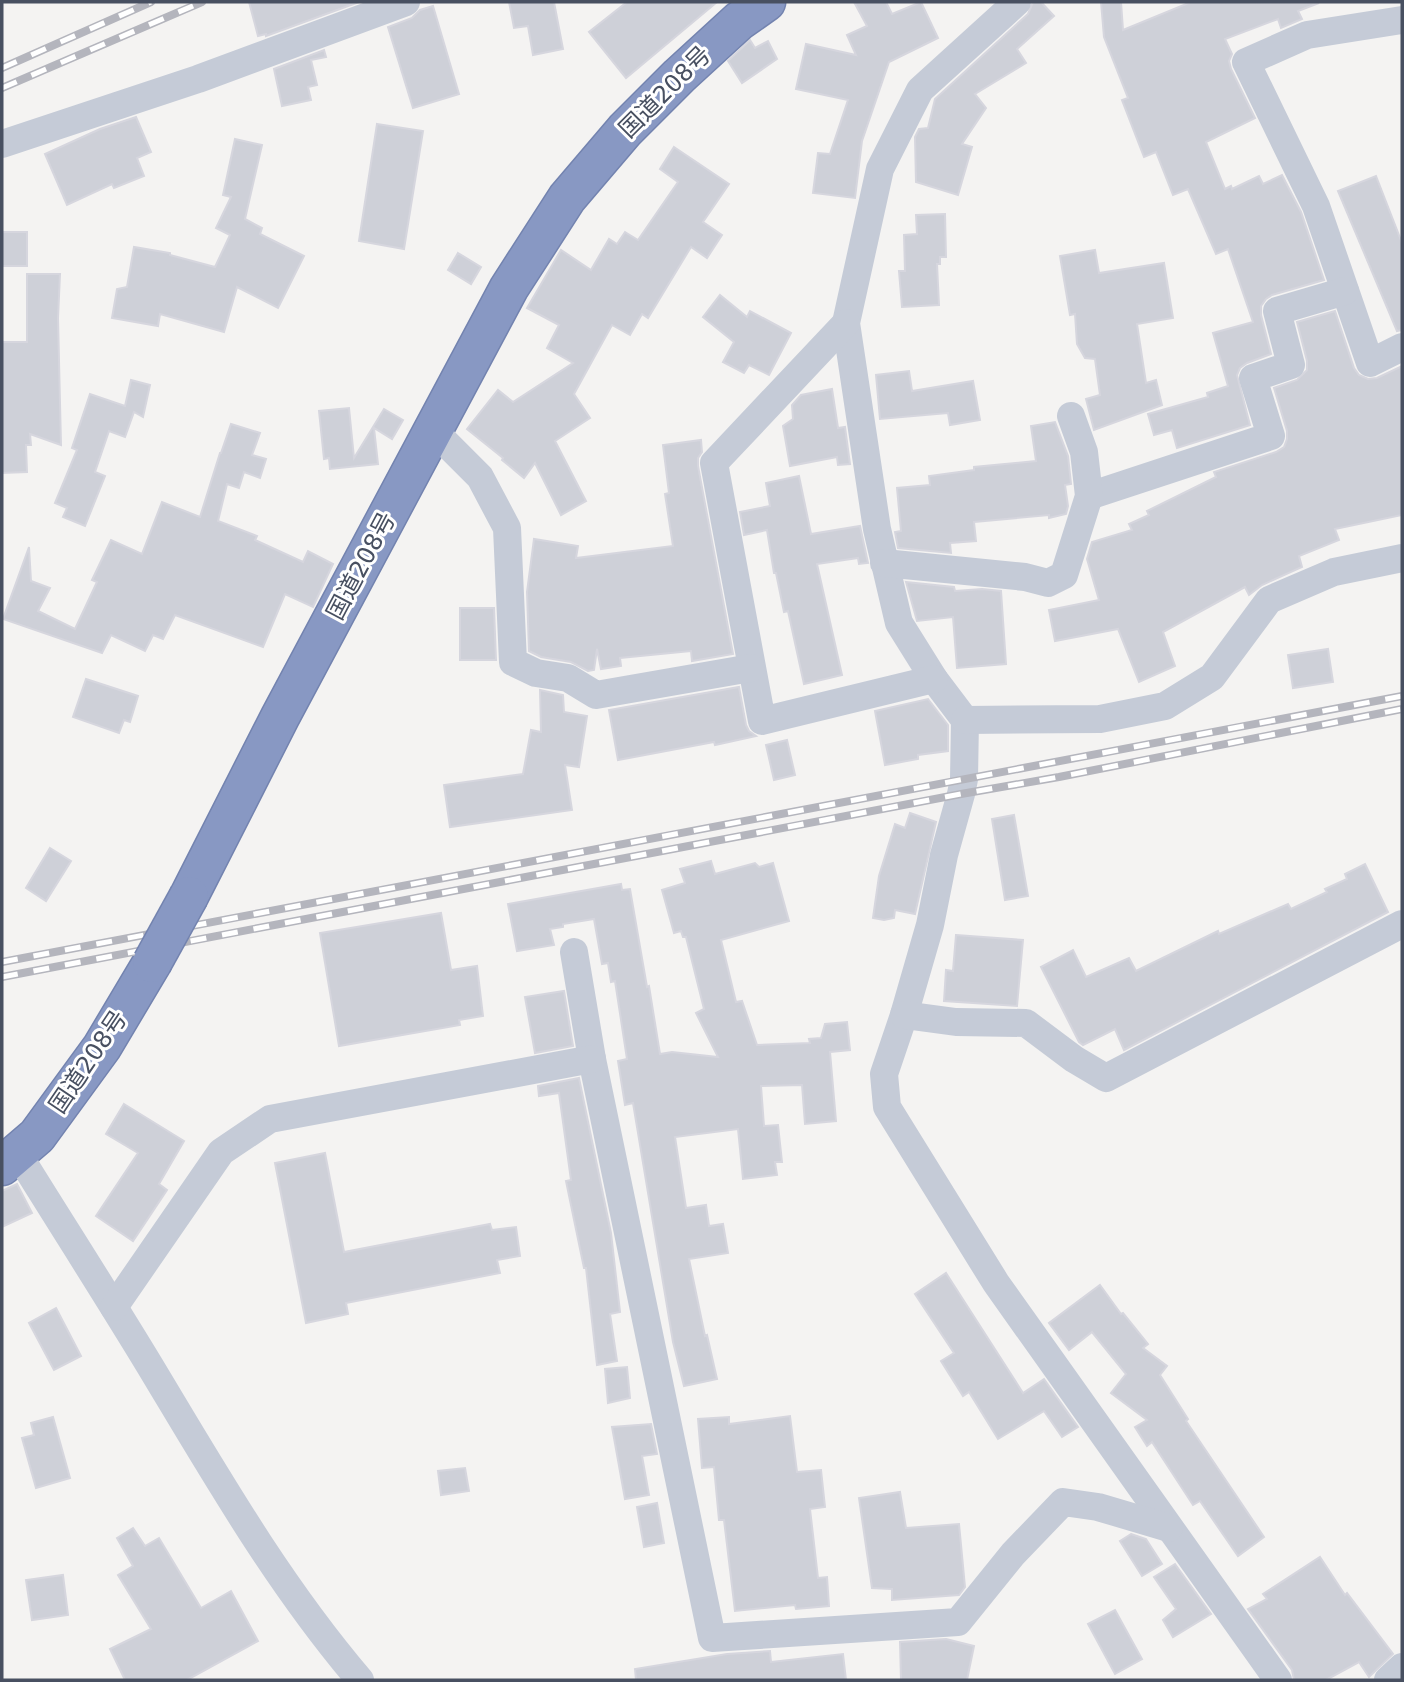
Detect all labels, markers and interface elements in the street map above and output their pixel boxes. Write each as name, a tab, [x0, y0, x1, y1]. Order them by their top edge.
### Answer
street label: 国道208号	[613, 40, 717, 144]
street label: 国道208号	[321, 507, 401, 625]
street label: 国道208号	[43, 1005, 133, 1119]

